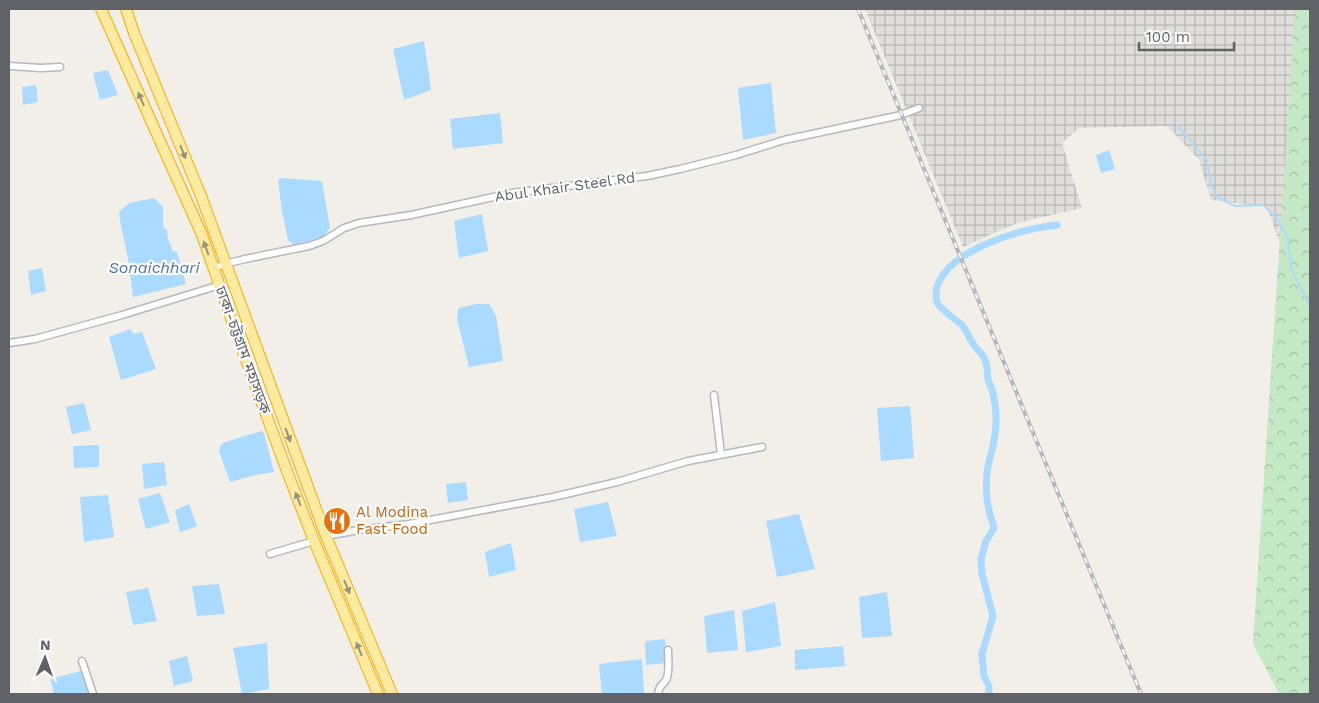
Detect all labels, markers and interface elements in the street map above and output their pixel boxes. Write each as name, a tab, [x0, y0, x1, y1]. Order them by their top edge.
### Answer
scale bar	[1139, 20, 1234, 52]
text: 100 m	[1146, 28, 1190, 46]
one-way arrow	[137, 92, 145, 106]
one-way arrow	[179, 145, 187, 159]
street label: Abul Khair Steel Rd	[494, 168, 636, 206]
one-way arrow	[202, 240, 209, 255]
water label: Sonaichhari	[108, 258, 200, 277]
street label: ঢাকা-চট্টগ্রাম মহাসড়ক	[211, 283, 275, 417]
one-way arrow	[284, 428, 292, 443]
one-way arrow	[294, 491, 302, 506]
place label: Al Modina Fast Food	[356, 503, 428, 538]
restaurant icon: Al Modina Fast Food	[322, 506, 352, 536]
one-way arrow	[343, 580, 351, 594]
north arrow	[20, 633, 70, 683]
text: N	[40, 637, 51, 653]
one-way arrow	[355, 642, 363, 656]

